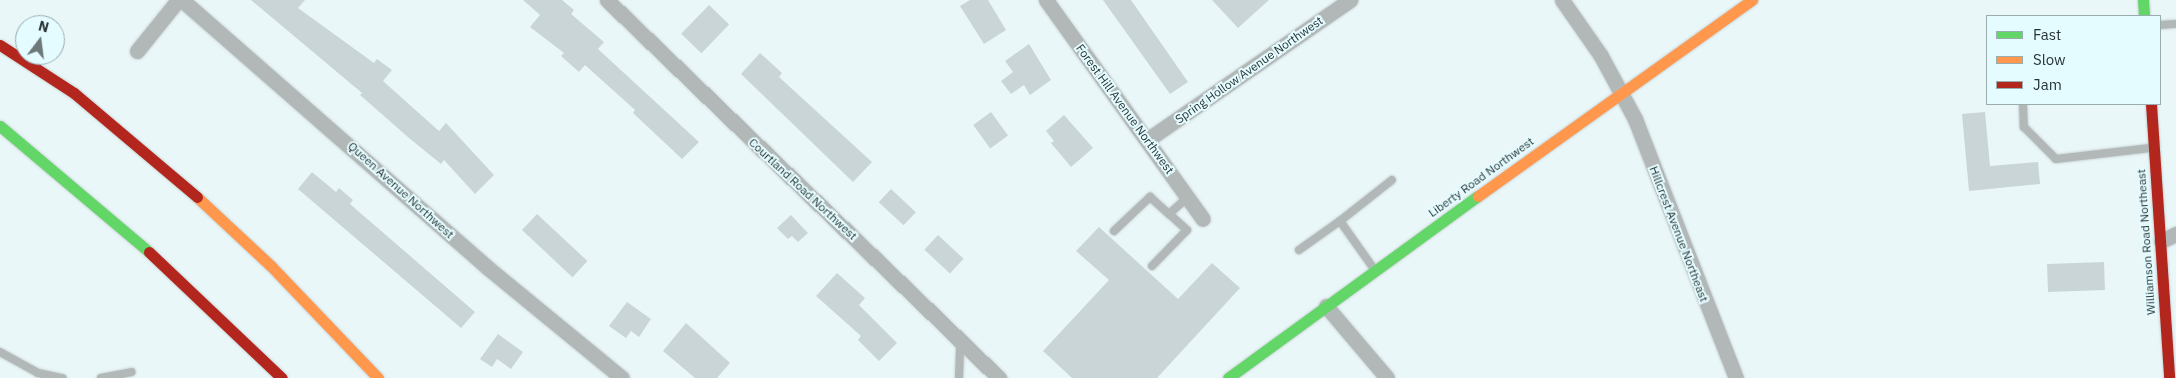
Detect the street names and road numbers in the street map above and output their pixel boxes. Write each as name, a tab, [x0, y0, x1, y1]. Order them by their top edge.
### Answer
street label: Spring Hollow Avenue Northwest	[1172, 13, 1326, 127]
street label: Forest Hill Avenue Northwest	[1073, 41, 1177, 177]
street label: Liberty Road Northwest	[1425, 134, 1537, 220]
street label: Courtland Road Northwest	[746, 135, 860, 243]
street label: Queen Avenue Northwest	[345, 139, 457, 241]
street label: Hillcrest Avenue Northeast	[1646, 164, 1712, 304]
street label: Williamson Road Northeast	[2134, 169, 2158, 315]

